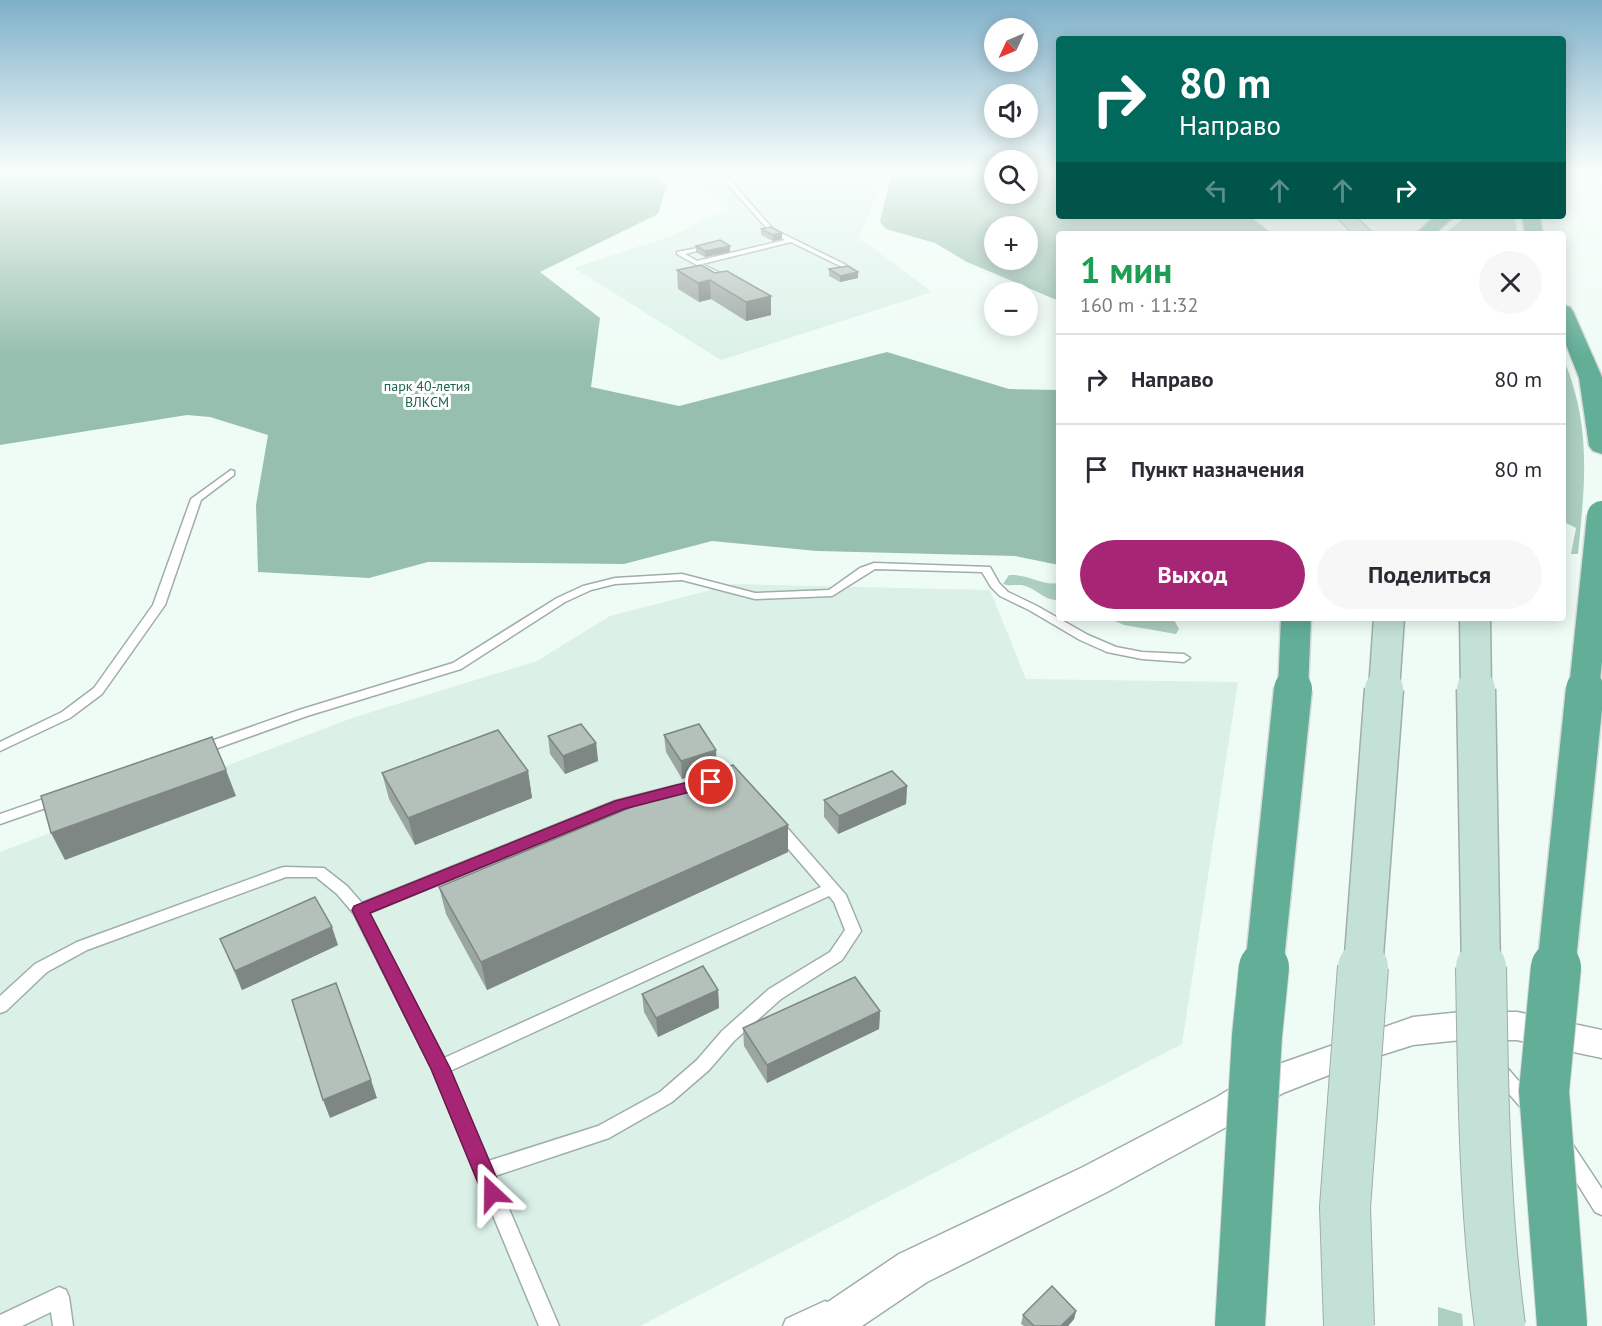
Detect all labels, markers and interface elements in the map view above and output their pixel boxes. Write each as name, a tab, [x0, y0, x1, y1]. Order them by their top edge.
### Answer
north arrow	[984, 18, 1038, 72]
map controls	[984, 18, 1038, 336]
text: 80 m	[1179, 55, 1271, 110]
icon: right	[1080, 60, 1158, 138]
button: sound	[984, 84, 1038, 138]
text: Направо	[1179, 108, 1281, 142]
button: search	[984, 150, 1038, 204]
icon: left	[1200, 174, 1233, 207]
icon: ahead	[1263, 174, 1296, 207]
icon: ahead	[1326, 174, 1359, 207]
icon: right	[1389, 174, 1422, 207]
button: +	[984, 216, 1038, 270]
text: 1 мин	[1080, 246, 1172, 293]
button: close	[1479, 251, 1542, 314]
button: −	[984, 282, 1038, 336]
text: 160 m · 11:32	[1080, 292, 1198, 318]
icon: right	[1080, 363, 1113, 396]
text: Направо	[1131, 365, 1214, 393]
text: 80 m	[1494, 365, 1542, 393]
park label: парк 40-летия ВЛКСМ	[384, 377, 470, 411]
icon: arrive	[1080, 453, 1113, 486]
text: Пункт назначения	[1131, 455, 1304, 483]
text: 80 m	[1494, 455, 1542, 483]
button: Выход	[1080, 540, 1305, 609]
button: Поделиться	[1317, 540, 1542, 609]
pin	[685, 756, 736, 807]
icon: arrive	[694, 765, 727, 798]
position arrow	[460, 1161, 524, 1225]

